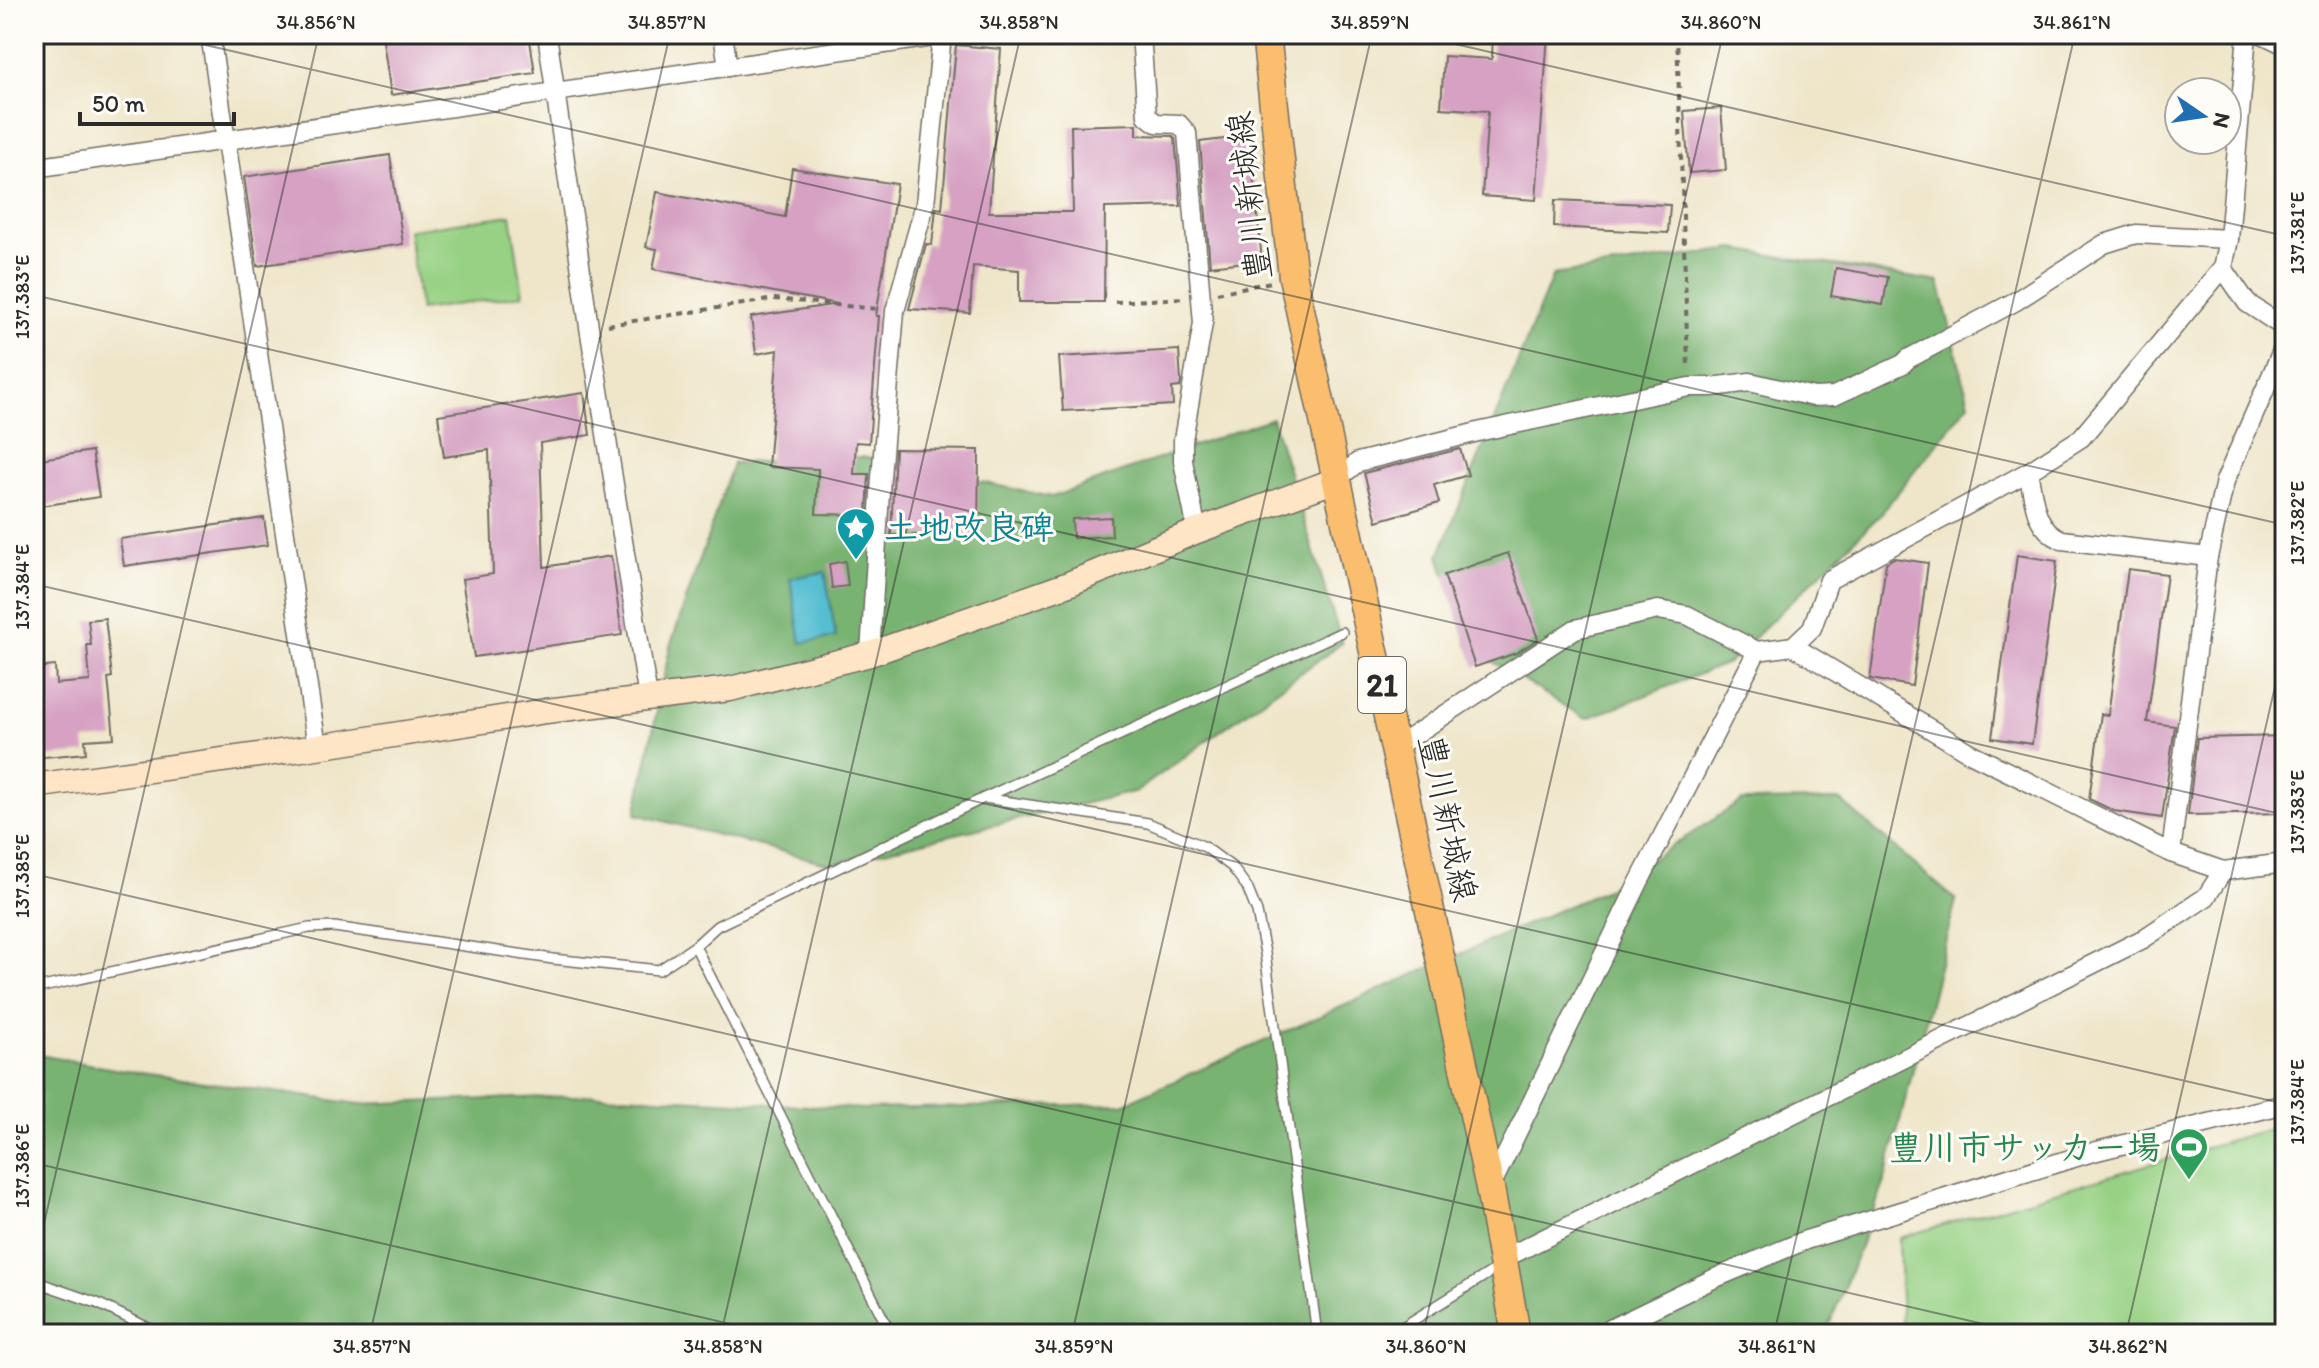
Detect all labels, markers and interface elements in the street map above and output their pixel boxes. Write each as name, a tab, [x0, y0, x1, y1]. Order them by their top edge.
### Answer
text: 34.856°N	[276, 10, 356, 34]
text: 34.857°N	[628, 10, 706, 34]
text: 34.858°N	[979, 10, 1059, 34]
text: 34.859°N	[1330, 10, 1410, 34]
text: 34.860°N	[1680, 10, 1762, 34]
text: 34.861°N	[2033, 10, 2111, 34]
scale bar	[80, 76, 234, 126]
north arrow	[2163, 76, 2243, 156]
text: 50 m	[92, 89, 145, 118]
street label: 豊川新城線	[1218, 109, 1280, 283]
text: N	[2207, 110, 2237, 131]
text: 137.381°E	[2285, 191, 2309, 275]
text: 137.383°E	[10, 255, 34, 339]
text: 137.382°E	[2285, 481, 2309, 565]
place icon: 土地改良碑	[835, 506, 877, 561]
place label: 土地改良碑	[884, 507, 1054, 548]
text: 137.384°E	[10, 544, 34, 630]
road number: 21	[1358, 657, 1406, 713]
street label: 豊川新城線	[1410, 731, 1486, 905]
text: 137.383°E	[2285, 770, 2309, 854]
text: 137.385°E	[10, 834, 34, 918]
text: 137.384°E	[2285, 1059, 2309, 1145]
text: 137.386°E	[10, 1124, 34, 1208]
sports icon: 豊川市サッカー場	[2168, 1126, 2210, 1181]
place label: 豊川市サッカー場	[1889, 1127, 2161, 1168]
text: 34.857°N	[333, 1334, 411, 1358]
text: 34.858°N	[683, 1334, 763, 1358]
text: 34.859°N	[1034, 1334, 1114, 1358]
text: 34.860°N	[1385, 1334, 1467, 1358]
text: 34.861°N	[1738, 1334, 1816, 1358]
text: 34.862°N	[2088, 1334, 2168, 1358]

